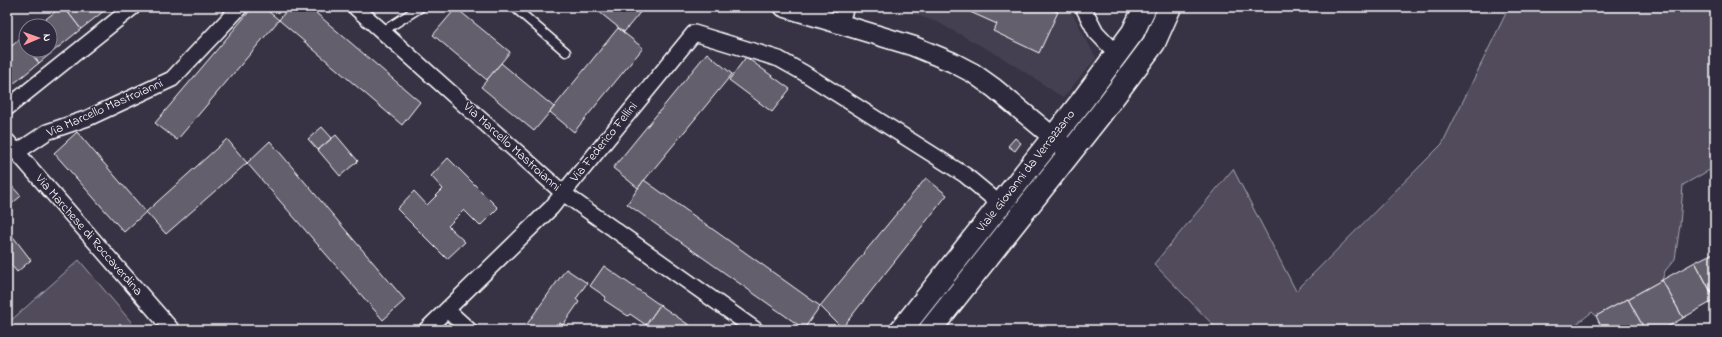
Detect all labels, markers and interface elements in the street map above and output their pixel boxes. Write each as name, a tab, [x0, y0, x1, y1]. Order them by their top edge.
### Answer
north arrow	[18, 18, 58, 58]
text: N	[39, 34, 55, 42]
street label: Via Marcello Mastroianni	[43, 74, 166, 143]
street label: Via Marcello Mastroianni	[458, 97, 565, 196]
street label: Via Federico Fellini	[565, 98, 642, 187]
street label: Viale Giovanni da Verrazzano	[971, 106, 1080, 237]
street label: Via Marchese di Roccaverdina	[30, 169, 147, 300]

